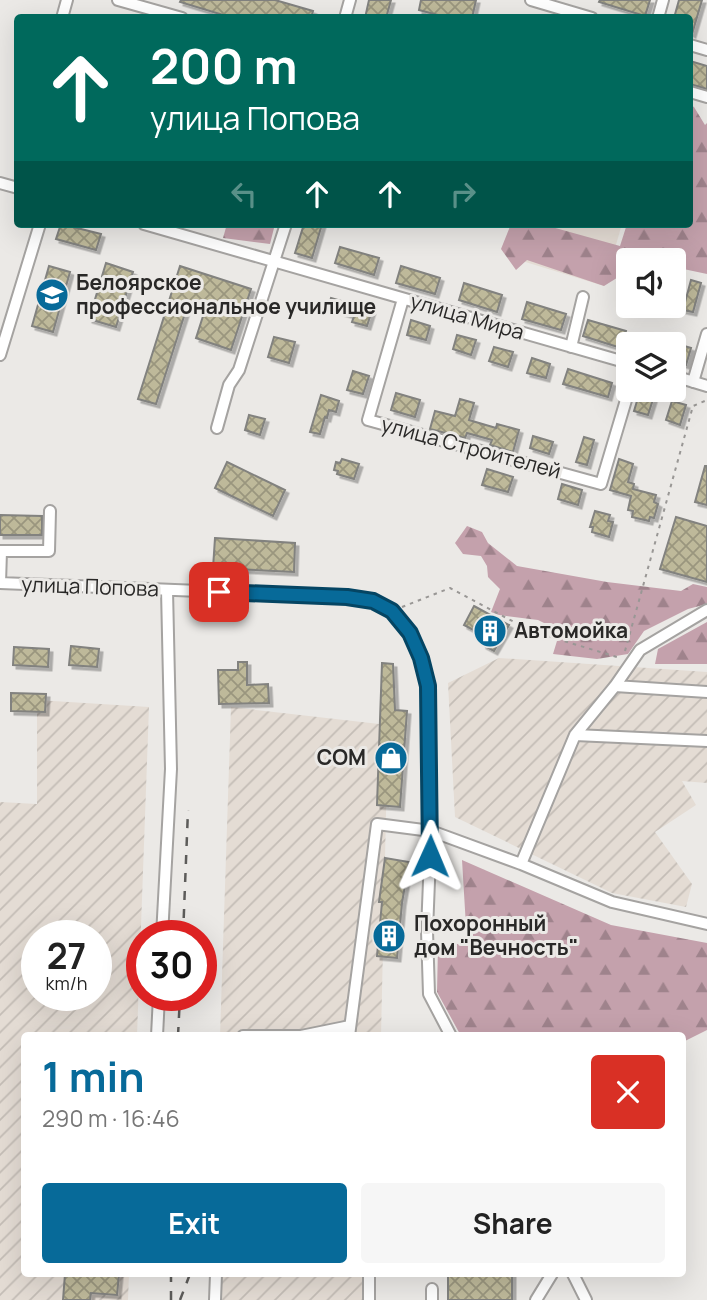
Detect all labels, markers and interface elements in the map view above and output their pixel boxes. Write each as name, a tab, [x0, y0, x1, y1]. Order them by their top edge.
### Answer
text: 200 m	[150, 32, 298, 99]
icon: ahead	[35, 42, 126, 133]
text: улица Попова	[150, 96, 360, 140]
icon: left	[225, 175, 263, 213]
icon: ahead	[298, 175, 336, 213]
icon: ahead	[371, 175, 409, 213]
icon: right	[444, 175, 482, 213]
map controls	[616, 248, 686, 402]
button: sound	[616, 248, 686, 318]
place label: Белоярское профессиональное училище	[76, 268, 376, 320]
school or university icon: Белоярское профессиональное училище	[33, 276, 71, 314]
street label: улица Мира	[407, 286, 527, 346]
button: layers	[616, 332, 686, 402]
street label: улица Строителей	[378, 410, 564, 485]
pin	[189, 562, 249, 622]
street label: улица Попова	[21, 570, 159, 602]
icon: arrive	[200, 573, 238, 611]
building icon: Автомойка	[471, 612, 509, 650]
place label: Автомойка	[514, 616, 628, 644]
shop icon: СОМ	[372, 739, 410, 777]
place label: СОМ	[317, 743, 366, 771]
position arrow	[393, 819, 467, 893]
place label: Похоронный дом "Вечность"	[414, 909, 578, 961]
building icon: Похоронный дом "Вечность"	[370, 917, 408, 955]
speed limit sign: 30	[126, 920, 217, 1011]
text: 27	[47, 932, 86, 980]
text: km/h	[46, 971, 87, 995]
text: 1 min	[42, 1047, 145, 1105]
button: close	[591, 1055, 665, 1129]
text: 290 m · 16:46	[42, 1102, 180, 1134]
button: Exit	[42, 1183, 347, 1263]
button: Share	[361, 1183, 665, 1263]

